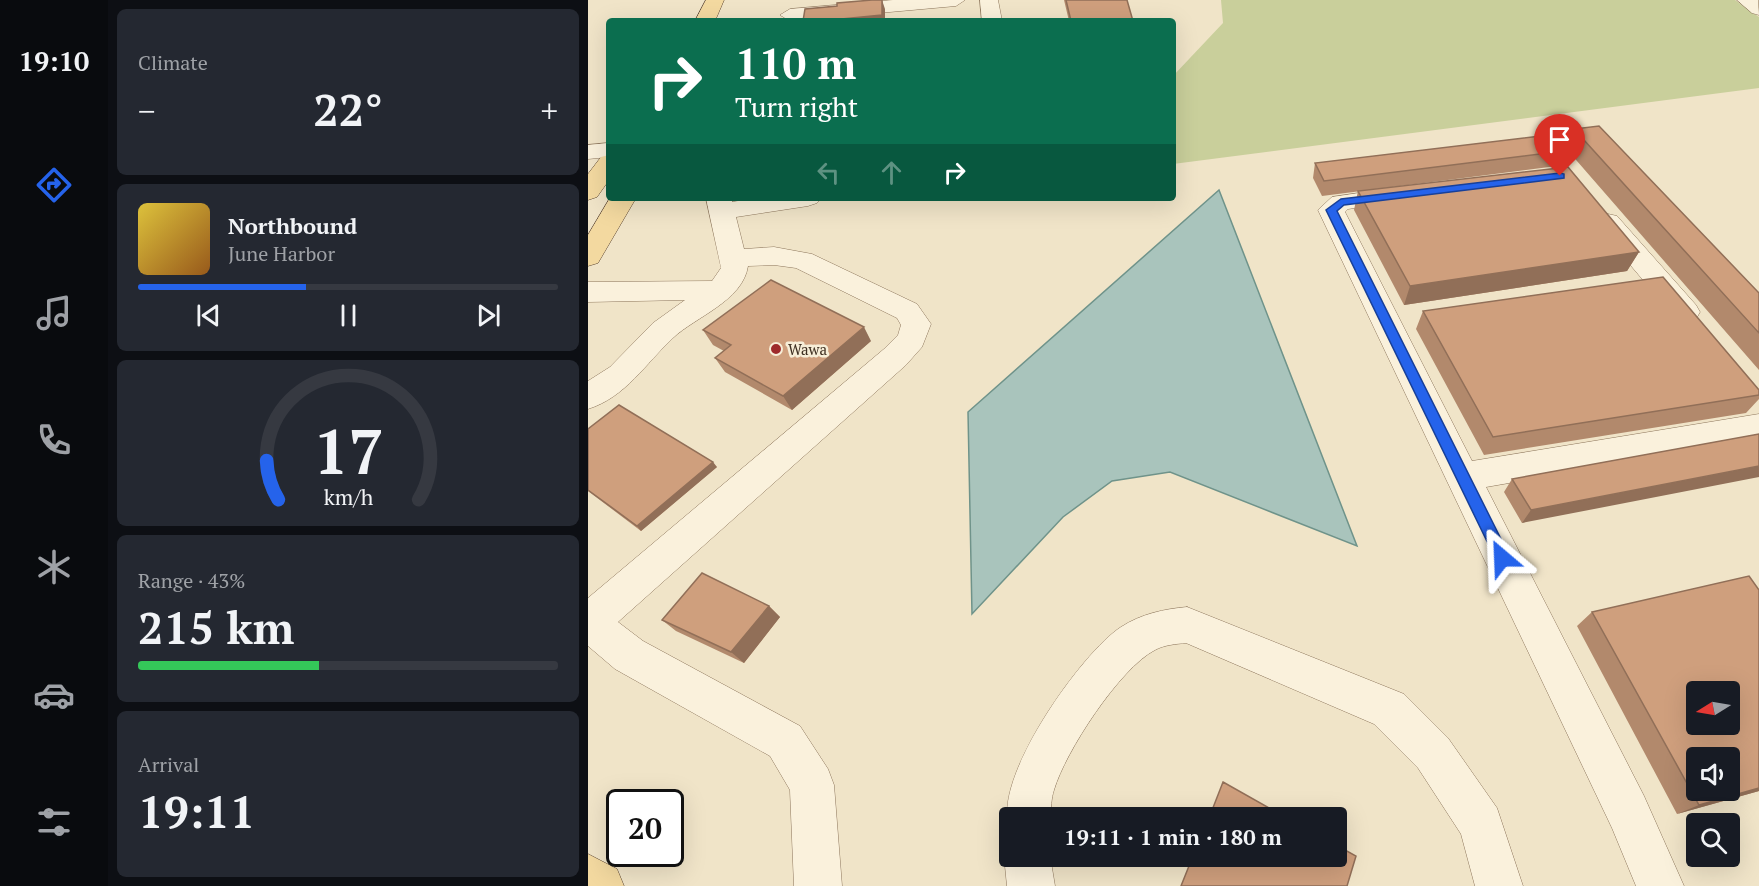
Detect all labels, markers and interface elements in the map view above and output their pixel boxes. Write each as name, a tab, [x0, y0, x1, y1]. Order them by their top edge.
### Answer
text: 110 m	[735, 35, 856, 91]
icon: right	[636, 42, 714, 120]
text: 19:10	[19, 43, 89, 79]
text: Climate	[138, 49, 208, 76]
text: 22°	[313, 79, 383, 139]
text: −	[138, 89, 156, 132]
text: +	[540, 89, 558, 132]
text: Turn right	[735, 89, 858, 125]
pin	[1534, 114, 1585, 176]
icon: arrive	[1543, 123, 1576, 156]
icon: left	[812, 156, 845, 189]
icon: ahead	[875, 156, 908, 189]
icon: right	[938, 156, 971, 189]
icon: directions	[33, 164, 75, 206]
text: Northbound	[228, 211, 357, 240]
text: June Harbor	[228, 240, 335, 267]
icon: music	[33, 292, 75, 334]
icon: previous	[192, 299, 225, 332]
icon: pause	[332, 299, 365, 332]
icon: next	[472, 299, 505, 332]
place label: Wawa	[788, 339, 828, 359]
marker: Wawa	[769, 342, 783, 356]
text: 17	[313, 409, 383, 492]
icon: phone	[33, 419, 75, 461]
text: km/h	[323, 483, 373, 511]
position arrow	[1470, 526, 1534, 590]
icon: climate	[33, 546, 75, 588]
text: Range · 43%	[138, 567, 245, 594]
text: 215 km	[138, 597, 294, 657]
icon: car	[33, 674, 75, 716]
north arrow	[1686, 681, 1740, 735]
map controls	[1686, 681, 1740, 867]
button: sound	[1686, 747, 1740, 801]
text: Arrival	[138, 751, 199, 778]
text: 19:11	[138, 781, 255, 841]
speed limit sign: 20	[606, 789, 684, 867]
icon: filters	[33, 801, 75, 843]
button: search	[1686, 813, 1740, 867]
text: 19:11 · 1 min · 180 m	[1064, 822, 1282, 851]

